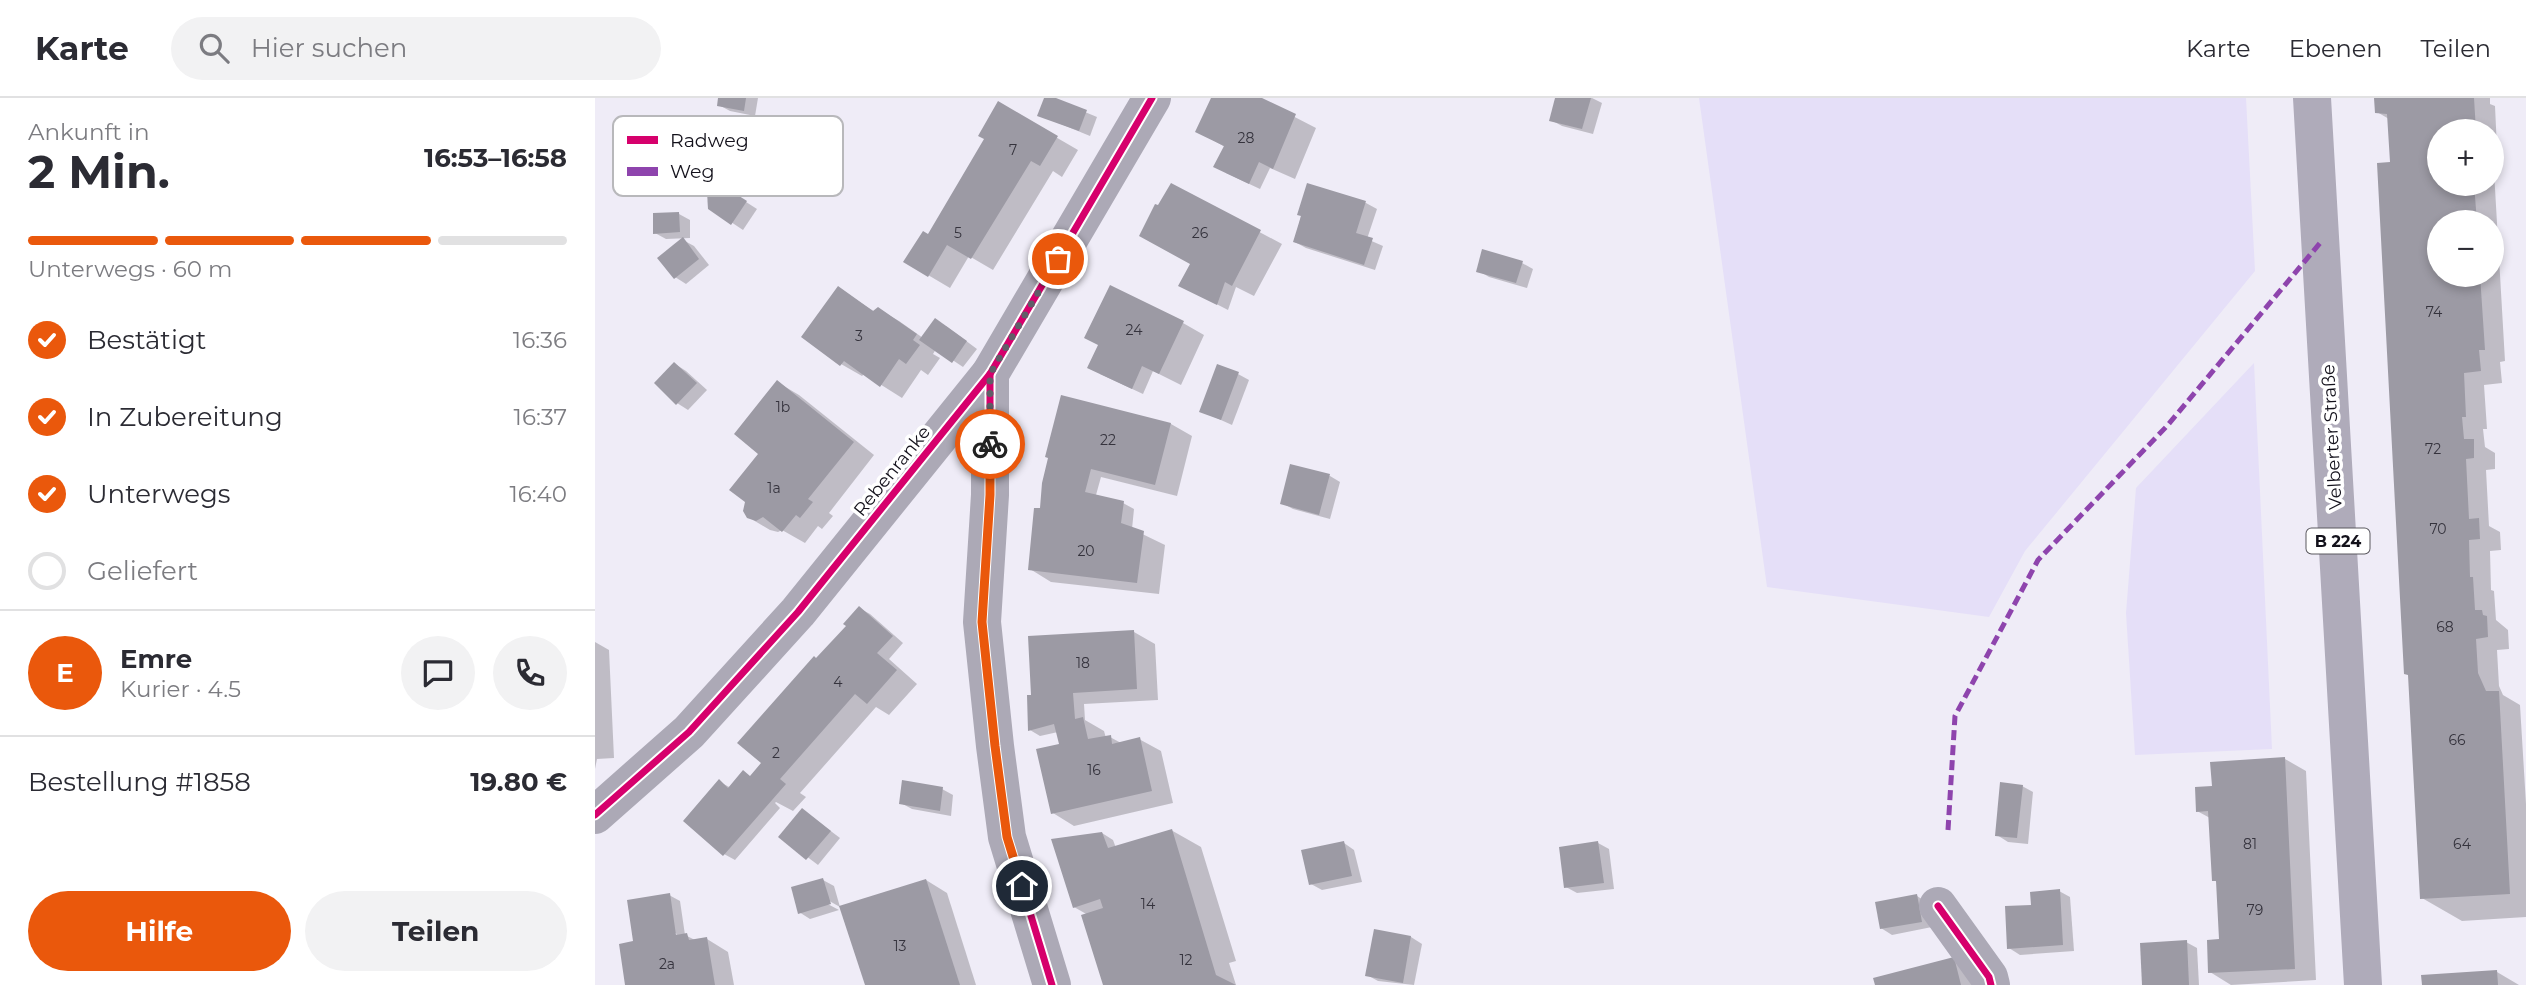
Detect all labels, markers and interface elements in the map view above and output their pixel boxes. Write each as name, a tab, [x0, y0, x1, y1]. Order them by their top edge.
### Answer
search box	[171, 17, 661, 80]
text: Karte	[35, 28, 129, 68]
icon: search	[195, 29, 233, 67]
text: Hier suchen	[251, 32, 407, 64]
text: Karte	[2186, 34, 2251, 63]
text: Ebenen	[2289, 34, 2382, 63]
text: Teilen	[2420, 34, 2491, 63]
legend	[613, 116, 843, 196]
text: Ankunft in	[28, 118, 149, 146]
map controls	[2427, 119, 2504, 287]
button: +	[2427, 119, 2504, 196]
text: Radweg	[670, 129, 749, 152]
house number: 28	[1238, 129, 1255, 147]
house number: 7	[1009, 141, 1017, 159]
text: 16:53–16:58	[424, 142, 567, 174]
text: 2 Min.	[28, 143, 170, 200]
text: Weg	[670, 160, 715, 183]
button: −	[2427, 210, 2504, 287]
house number: 5	[954, 224, 962, 242]
house number: 26	[1192, 224, 1209, 242]
pin	[1028, 229, 1088, 289]
icon: bag	[1039, 240, 1077, 278]
text: Unterwegs · 60 m	[28, 255, 232, 283]
house number: 74	[2426, 303, 2443, 321]
icon: check	[28, 321, 66, 359]
house number: 24	[1126, 321, 1143, 339]
text: Bestätigt	[87, 324, 206, 356]
text: 16:36	[513, 326, 567, 354]
house number: 3	[855, 327, 863, 345]
street label: Velberter Straße	[2317, 363, 2347, 510]
icon: check	[28, 398, 66, 436]
house number: 1b	[776, 398, 790, 416]
text: In Zubereitung	[87, 401, 283, 433]
text: 16:37	[514, 403, 567, 431]
courier	[955, 409, 1025, 479]
street label: Rebenranke	[849, 421, 935, 521]
icon: bike	[971, 425, 1009, 463]
house number: 22	[1100, 431, 1116, 449]
house number: 72	[2425, 440, 2441, 458]
icon: check	[28, 475, 66, 513]
text: Unterwegs	[87, 478, 230, 510]
house number: 1a	[767, 479, 781, 497]
text: 16:40	[509, 480, 567, 508]
house number: 70	[2429, 520, 2447, 538]
road number: B 224	[2307, 528, 2369, 554]
house number: 20	[1077, 542, 1095, 560]
text: Geliefert	[87, 555, 198, 587]
house number: 68	[2436, 618, 2454, 636]
button: chat	[401, 636, 475, 710]
button: phone	[493, 636, 567, 710]
text: Emre	[120, 643, 192, 675]
house number: 18	[1076, 654, 1090, 672]
text: E	[56, 657, 74, 689]
house number: 4	[833, 673, 843, 691]
text: Kurier · 4.5	[120, 675, 241, 703]
house number: 66	[2448, 731, 2466, 749]
house number: 2	[772, 744, 780, 762]
house number: 16	[1087, 761, 1101, 779]
text: Bestellung #1858	[28, 766, 251, 798]
text: 19.80 €	[470, 766, 567, 798]
house number: 81	[2243, 835, 2257, 853]
house number: 64	[2453, 835, 2472, 853]
pin	[992, 856, 1052, 916]
icon: home	[1003, 867, 1041, 905]
button: Hilfe	[28, 891, 291, 971]
button: Teilen	[305, 891, 567, 971]
house number: 14	[1141, 895, 1156, 913]
house number: 79	[2247, 901, 2263, 919]
house number: 13	[894, 937, 907, 955]
house number: 12	[1179, 951, 1193, 969]
house number: 2a	[659, 955, 675, 973]

